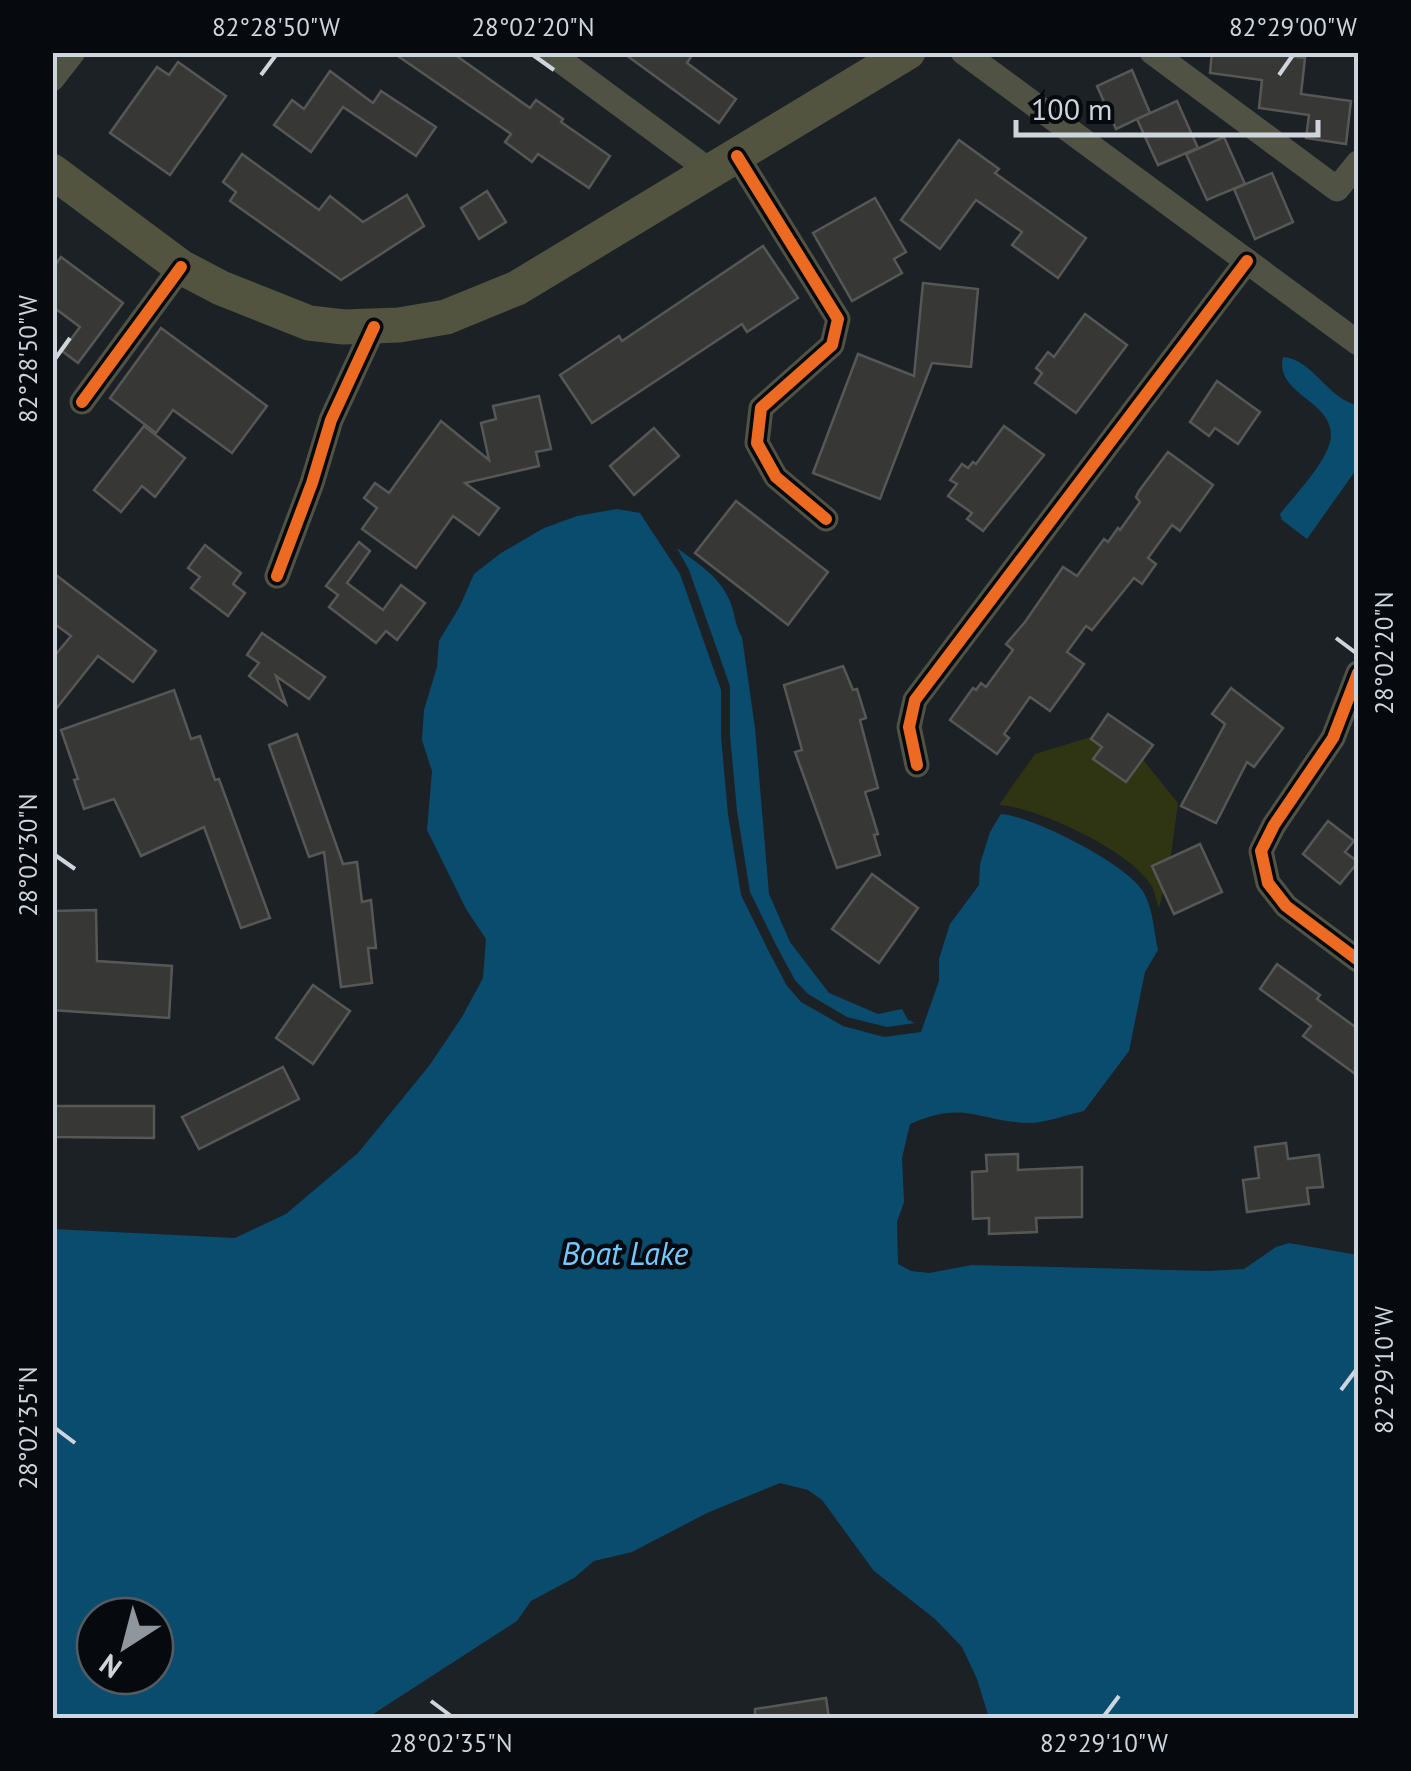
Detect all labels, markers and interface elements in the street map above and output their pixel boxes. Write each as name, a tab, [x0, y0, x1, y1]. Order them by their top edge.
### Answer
text: 82°28'50"W	[212, 11, 340, 43]
text: 28°02'20"N	[471, 11, 595, 43]
text: 82°29'00"W	[1229, 11, 1357, 43]
scale bar	[1016, 75, 1318, 137]
text: 100 m	[1031, 89, 1112, 128]
text: 82°28'50"W	[12, 295, 44, 423]
text: 28°02'20"N	[1368, 591, 1400, 715]
text: 28°02'30"N	[12, 793, 44, 917]
water label: Boat Lake	[562, 1232, 688, 1274]
text: 82°29'10"W	[1368, 1306, 1400, 1434]
text: 28°02'35"N	[12, 1366, 44, 1490]
north arrow	[75, 1596, 175, 1696]
text: N	[92, 1646, 128, 1687]
text: 28°02'35"N	[389, 1727, 513, 1759]
text: 82°29'10"W	[1040, 1727, 1168, 1759]

